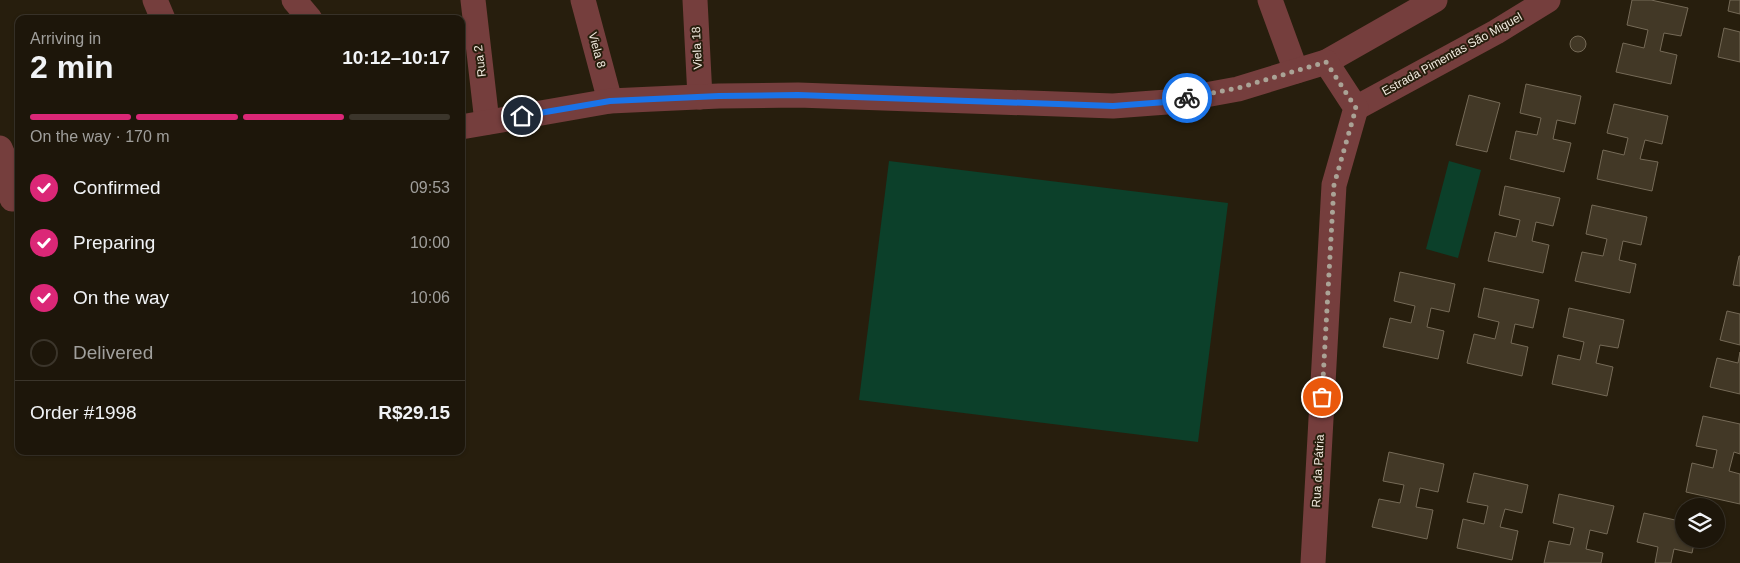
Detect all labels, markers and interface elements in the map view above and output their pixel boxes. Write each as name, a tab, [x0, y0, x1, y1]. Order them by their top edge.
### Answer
street label: Estrada Pimentas São Miguel	[1379, 10, 1525, 98]
street label: Viela 18	[689, 26, 705, 70]
text: Arriving in	[30, 30, 101, 47]
street label: Viela 8	[586, 31, 609, 70]
street label: Rua 2	[471, 44, 489, 78]
text: 10:12–10:17	[342, 47, 450, 68]
text: 2 min	[30, 49, 114, 85]
courier	[1162, 73, 1212, 123]
icon: bike	[1173, 84, 1201, 112]
pin	[501, 95, 543, 137]
icon: home	[508, 102, 536, 130]
text: On the way · 170 m	[30, 128, 170, 145]
icon: check	[30, 174, 58, 202]
text: Confirmed	[73, 177, 161, 198]
text: 09:53	[410, 179, 450, 196]
icon: check	[30, 229, 58, 257]
text: Preparing	[73, 232, 155, 253]
text: 10:00	[410, 234, 450, 251]
icon: check	[30, 284, 58, 312]
text: On the way	[73, 287, 169, 308]
text: 10:06	[410, 289, 450, 306]
text: Delivered	[73, 342, 153, 363]
pin	[1301, 376, 1343, 418]
icon: bag	[1308, 383, 1336, 411]
text: Order #1998	[30, 402, 137, 423]
text: R$29.15	[378, 402, 450, 423]
street label: Rua da Pátria	[1309, 434, 1327, 508]
map controls	[1675, 498, 1725, 548]
button: layers	[1675, 498, 1725, 548]

